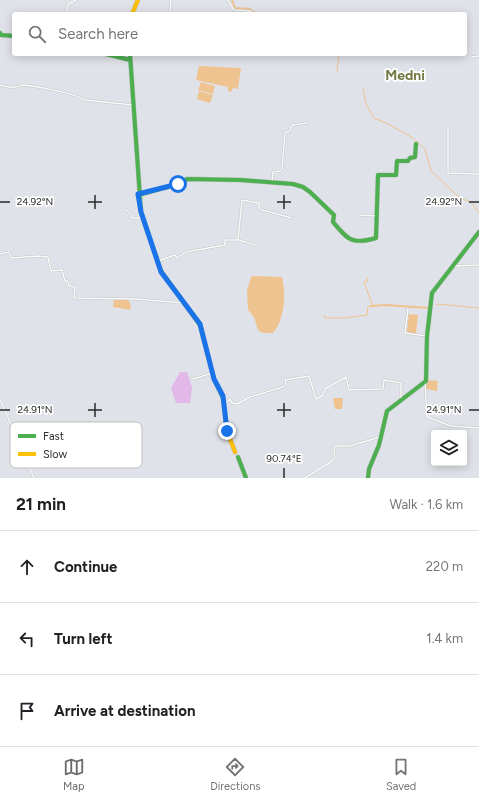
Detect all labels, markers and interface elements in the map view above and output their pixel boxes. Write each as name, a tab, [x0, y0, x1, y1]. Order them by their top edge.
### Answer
search box	[12, 12, 467, 56]
icon: search	[26, 23, 48, 45]
text: Search here	[58, 25, 138, 43]
district label: Medni	[385, 67, 425, 84]
route start	[169, 175, 187, 193]
text: 24.92°N	[17, 195, 53, 208]
text: 24.92°N	[426, 195, 462, 208]
text: 24.91°N	[17, 403, 53, 416]
text: 24.91°N	[426, 403, 462, 416]
legend	[10, 422, 142, 468]
route end	[218, 422, 236, 440]
text: Fast	[43, 430, 64, 443]
map controls	[431, 430, 467, 466]
button: layers	[431, 430, 467, 466]
text: Slow	[43, 448, 67, 461]
text: 90.74°E	[266, 452, 302, 465]
text: 21 min	[16, 494, 66, 514]
text: Walk · 1.6 km	[390, 497, 463, 512]
icon: ahead	[16, 556, 38, 578]
text: Continue	[54, 558, 117, 576]
text: 220 m	[426, 559, 463, 574]
icon: left	[16, 628, 38, 650]
text: Turn left	[54, 630, 112, 648]
text: 1.4 km	[426, 631, 463, 646]
icon: arrive	[16, 700, 38, 722]
text: Arrive at destination	[54, 702, 195, 720]
tab: Map	[63, 756, 85, 793]
tab: Directions	[210, 756, 260, 793]
tab: Saved	[386, 756, 416, 793]

